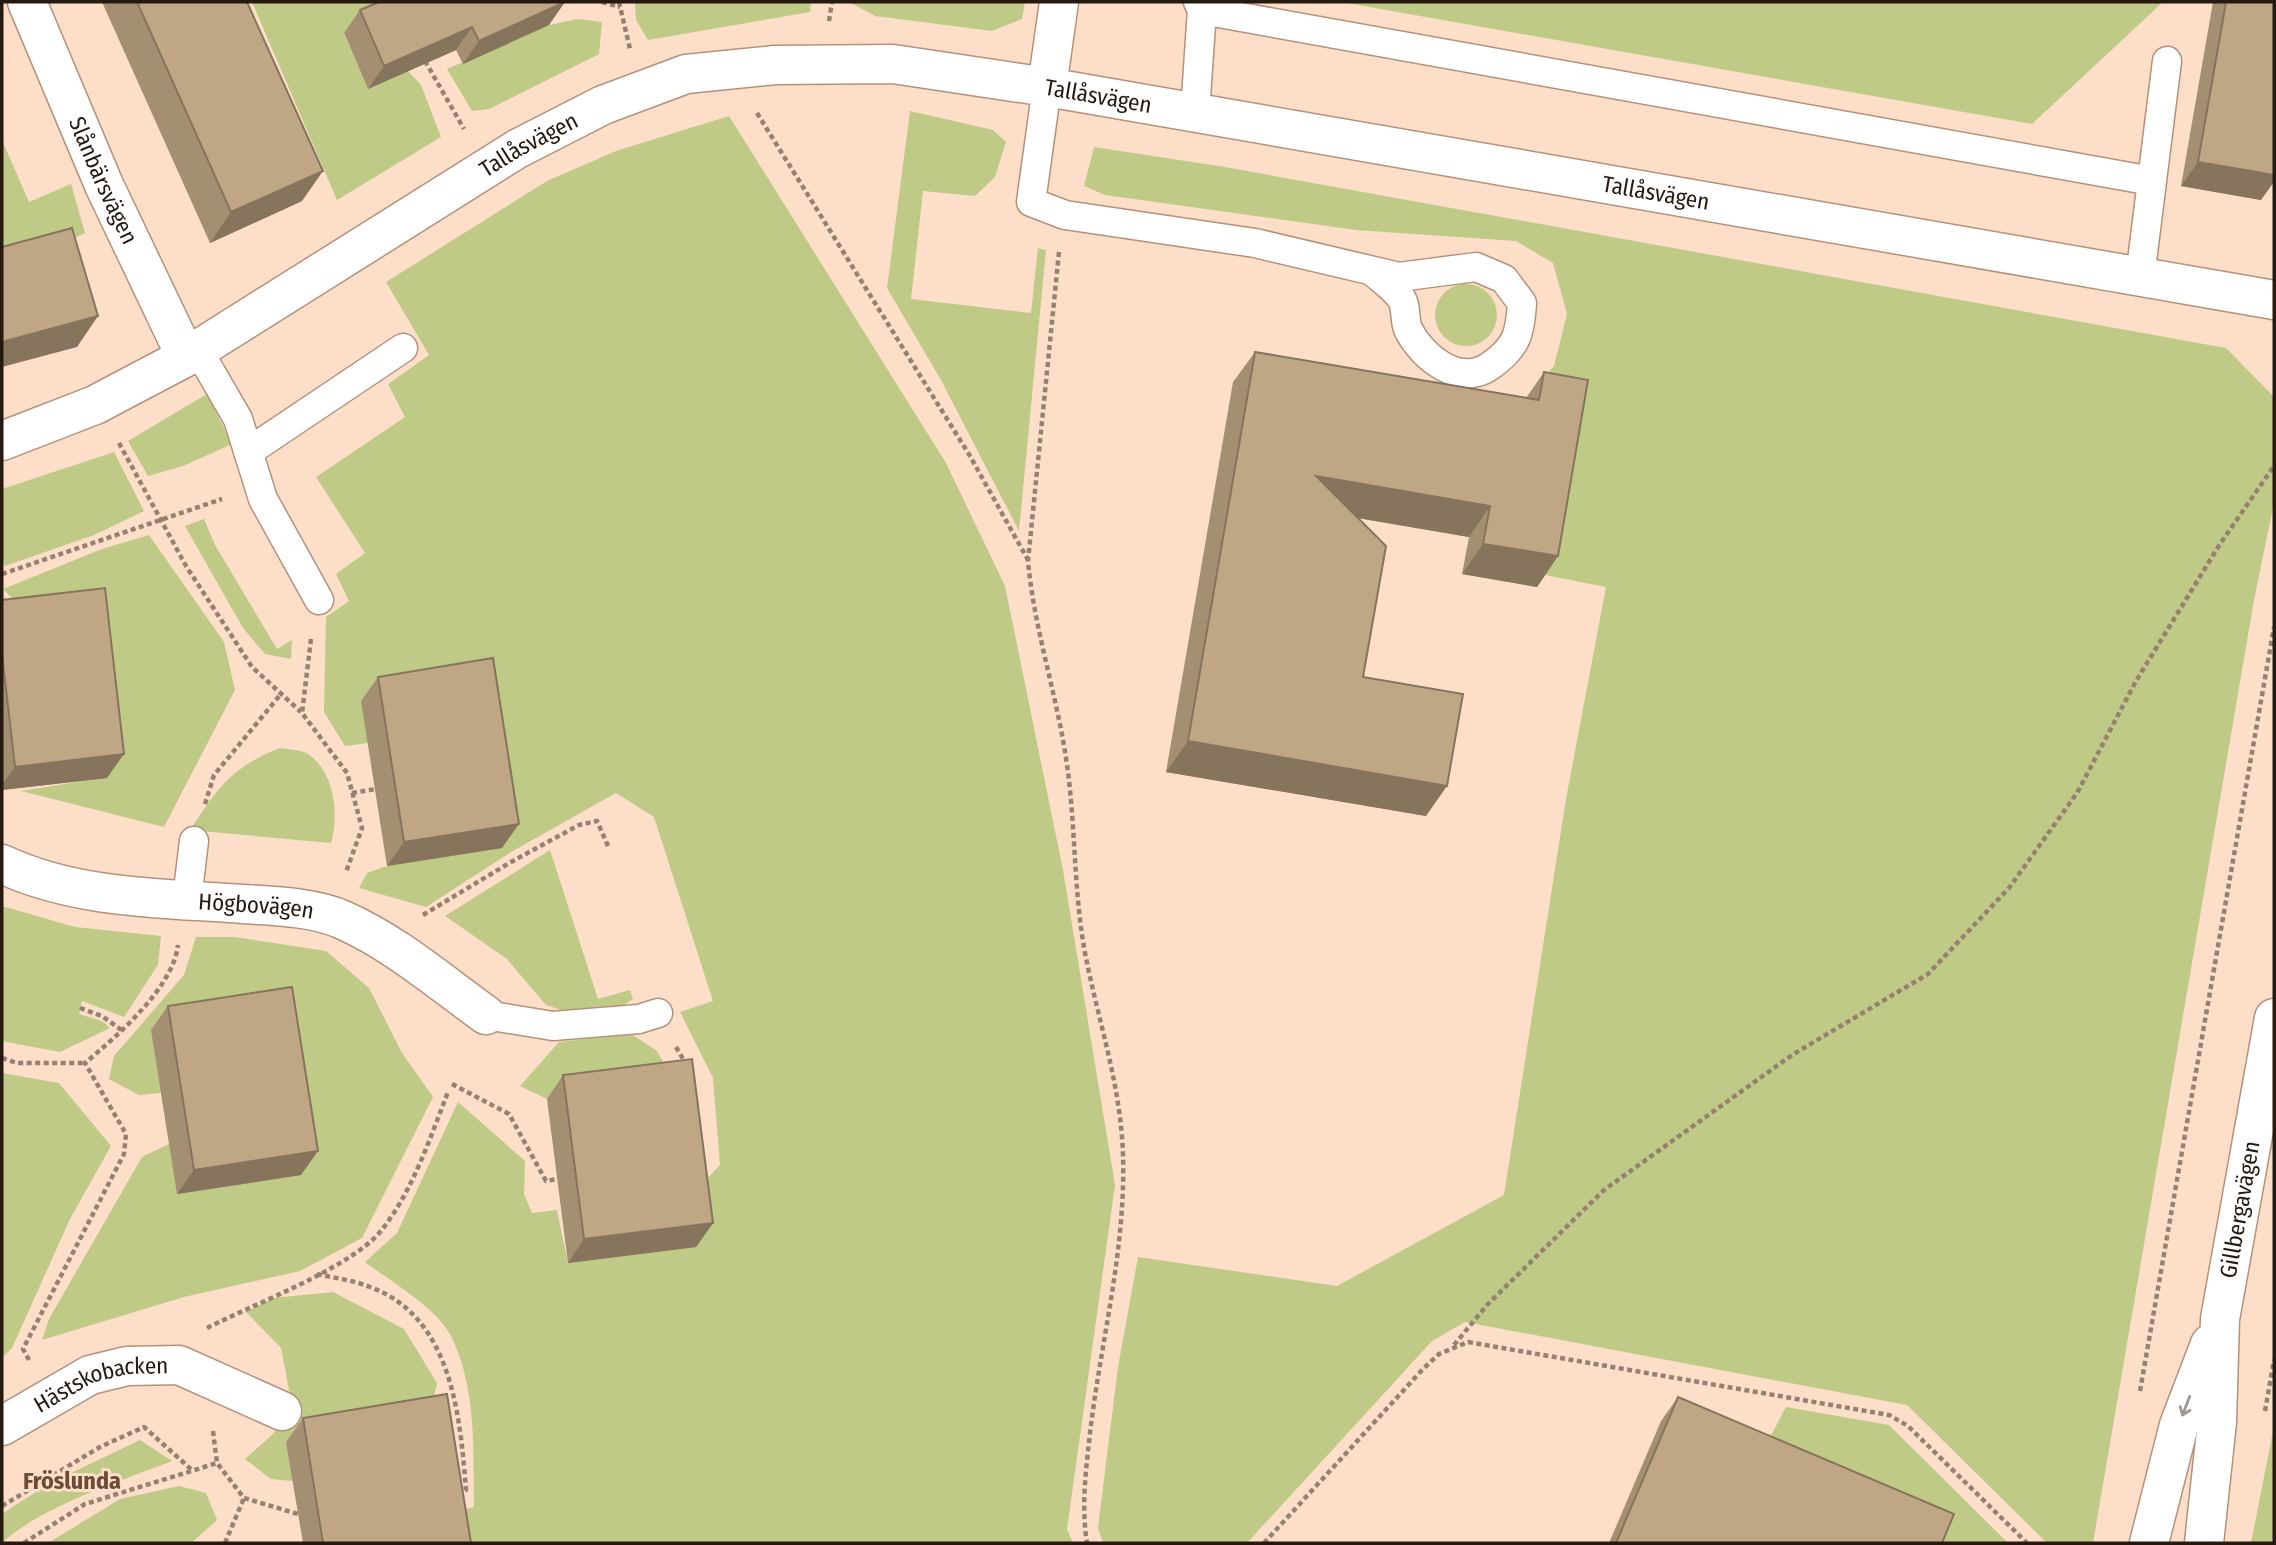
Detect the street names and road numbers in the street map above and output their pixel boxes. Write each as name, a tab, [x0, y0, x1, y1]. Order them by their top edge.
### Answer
street label: Tallåsvägen	[1043, 73, 1154, 119]
street label: Tallåsvägen	[474, 106, 583, 183]
street label: Slånbärsvägen	[63, 113, 144, 248]
street label: Tallåsvägen	[1600, 170, 1712, 216]
street label: Högbovägen	[198, 887, 316, 925]
street label: Gillbergavägen	[2214, 1139, 2266, 1280]
street label: Hästskobacken	[29, 1351, 169, 1419]

